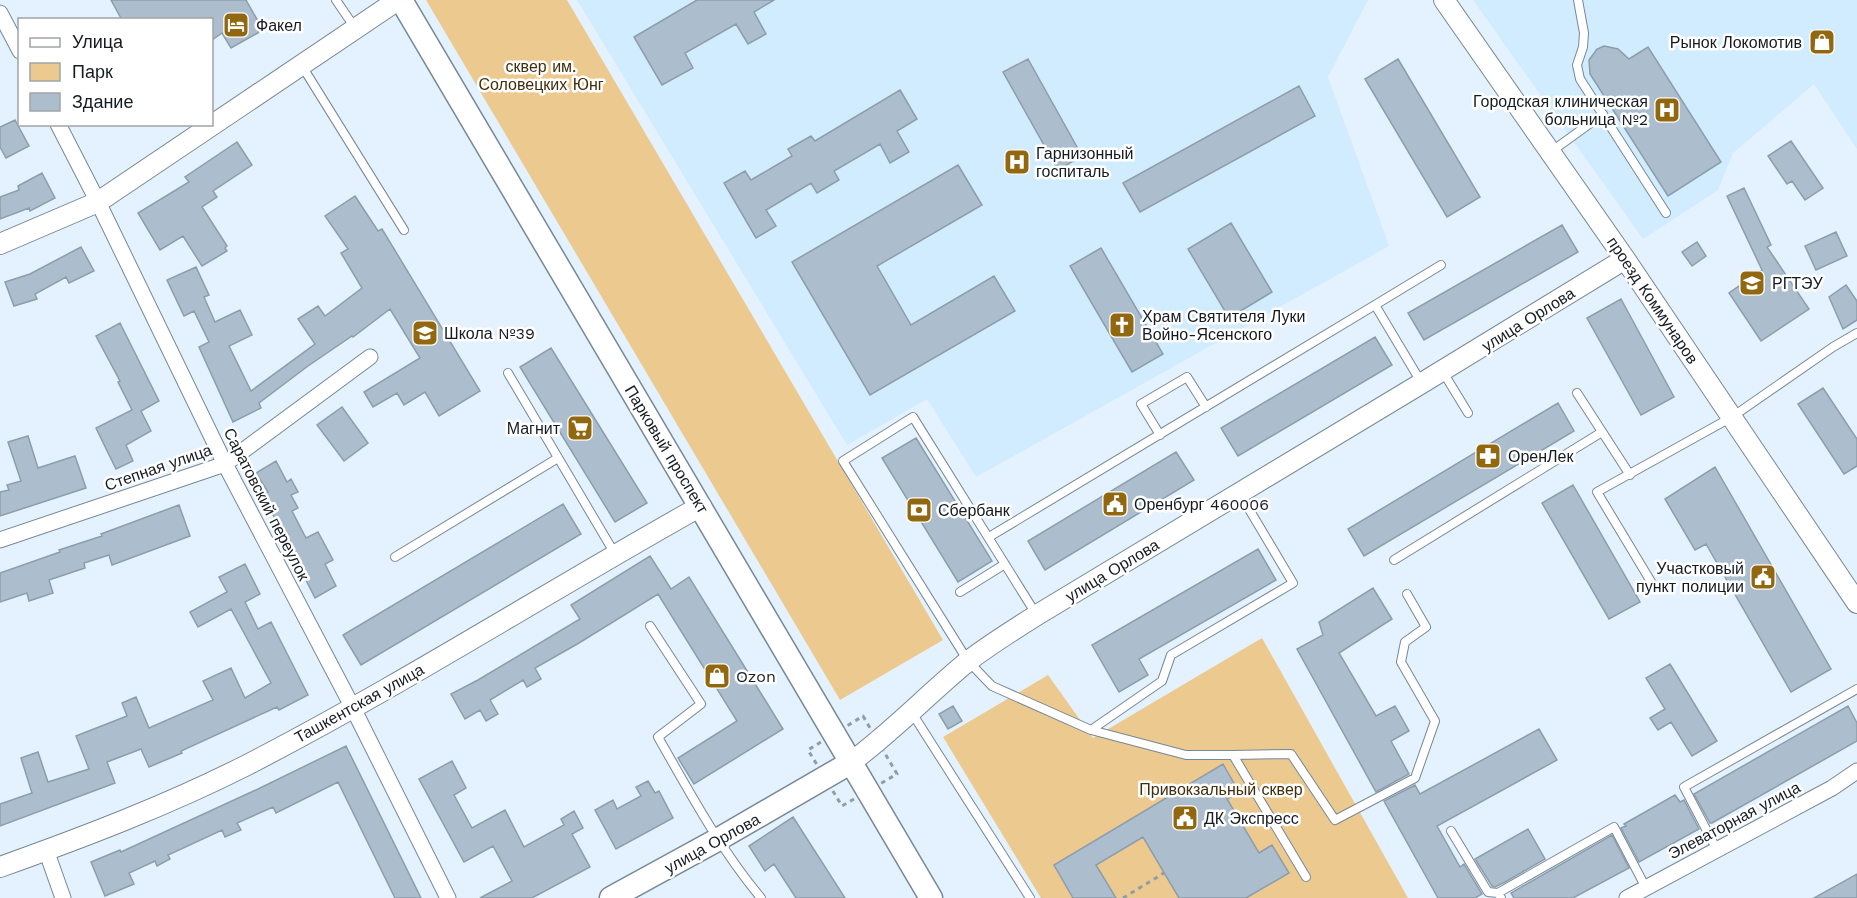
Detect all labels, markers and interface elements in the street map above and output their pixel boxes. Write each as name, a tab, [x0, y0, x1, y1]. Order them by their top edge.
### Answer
hotel icon: Факел	[221, 10, 251, 40]
place label: Факел	[256, 16, 302, 35]
legend	[18, 18, 213, 126]
shop icon: Рынок Локомотив	[1807, 27, 1837, 57]
text: Улица	[72, 31, 124, 52]
place label: Рынок Локомотив	[1670, 33, 1802, 52]
park label: сквер им. Соловецких Юнг	[478, 57, 604, 94]
text: Парк	[72, 61, 113, 82]
text: Здание	[72, 91, 133, 112]
place label: Городская клиническая больница №2	[1473, 92, 1648, 129]
hospital icon: Городская клиническая больница №2	[1652, 95, 1682, 125]
place label: Гарнизонный госпиталь	[1036, 144, 1134, 181]
hospital icon: Гарнизонный госпиталь	[1002, 147, 1032, 177]
street label: проезд Коммунаров	[1603, 233, 1702, 367]
school or university icon: РГТЭУ	[1737, 268, 1767, 298]
place label: РГТЭУ	[1772, 274, 1824, 293]
street label: улица Орлова	[1478, 283, 1578, 356]
place label: Храм Святителя Луки Войно-Ясенского	[1142, 307, 1305, 344]
church icon: Храм Святителя Луки Войно-Ясенского	[1107, 310, 1137, 340]
school or university icon: Школа №39	[410, 318, 440, 348]
place label: Школа №39	[444, 324, 535, 343]
street label: Парковый проспект	[621, 382, 713, 517]
supermarket icon: Магнит	[565, 413, 595, 443]
place label: Магнит	[507, 419, 561, 438]
street label: Саратовский переулок	[220, 425, 314, 585]
street label: Степная улица	[102, 440, 214, 495]
pharmacy icon: ОренЛек	[1473, 441, 1503, 471]
place label: ОренЛек	[1508, 447, 1574, 466]
public building icon: Оренбург 460006	[1100, 489, 1130, 519]
bank icon: Сбербанк	[904, 495, 934, 525]
place label: Оренбург 460006	[1134, 495, 1269, 514]
place label: Сбербанк	[938, 501, 1011, 520]
street label: улица Орлова	[1062, 535, 1163, 606]
place label: Участковый пункт полиции	[1636, 559, 1744, 596]
public building icon: Участковый пункт полиции	[1748, 562, 1778, 592]
street label: Ташкентская улица	[291, 660, 427, 747]
shop icon: Ozon	[702, 661, 732, 691]
place label: Ozon	[736, 667, 776, 686]
street label: Элеваторная улица	[1665, 778, 1804, 863]
park label: Привокзальный сквер	[1139, 780, 1303, 799]
public building icon: ДК Экспресс	[1170, 803, 1200, 833]
street label: улица Орлова	[661, 809, 763, 877]
place label: ДК Экспресс	[1204, 809, 1299, 828]

